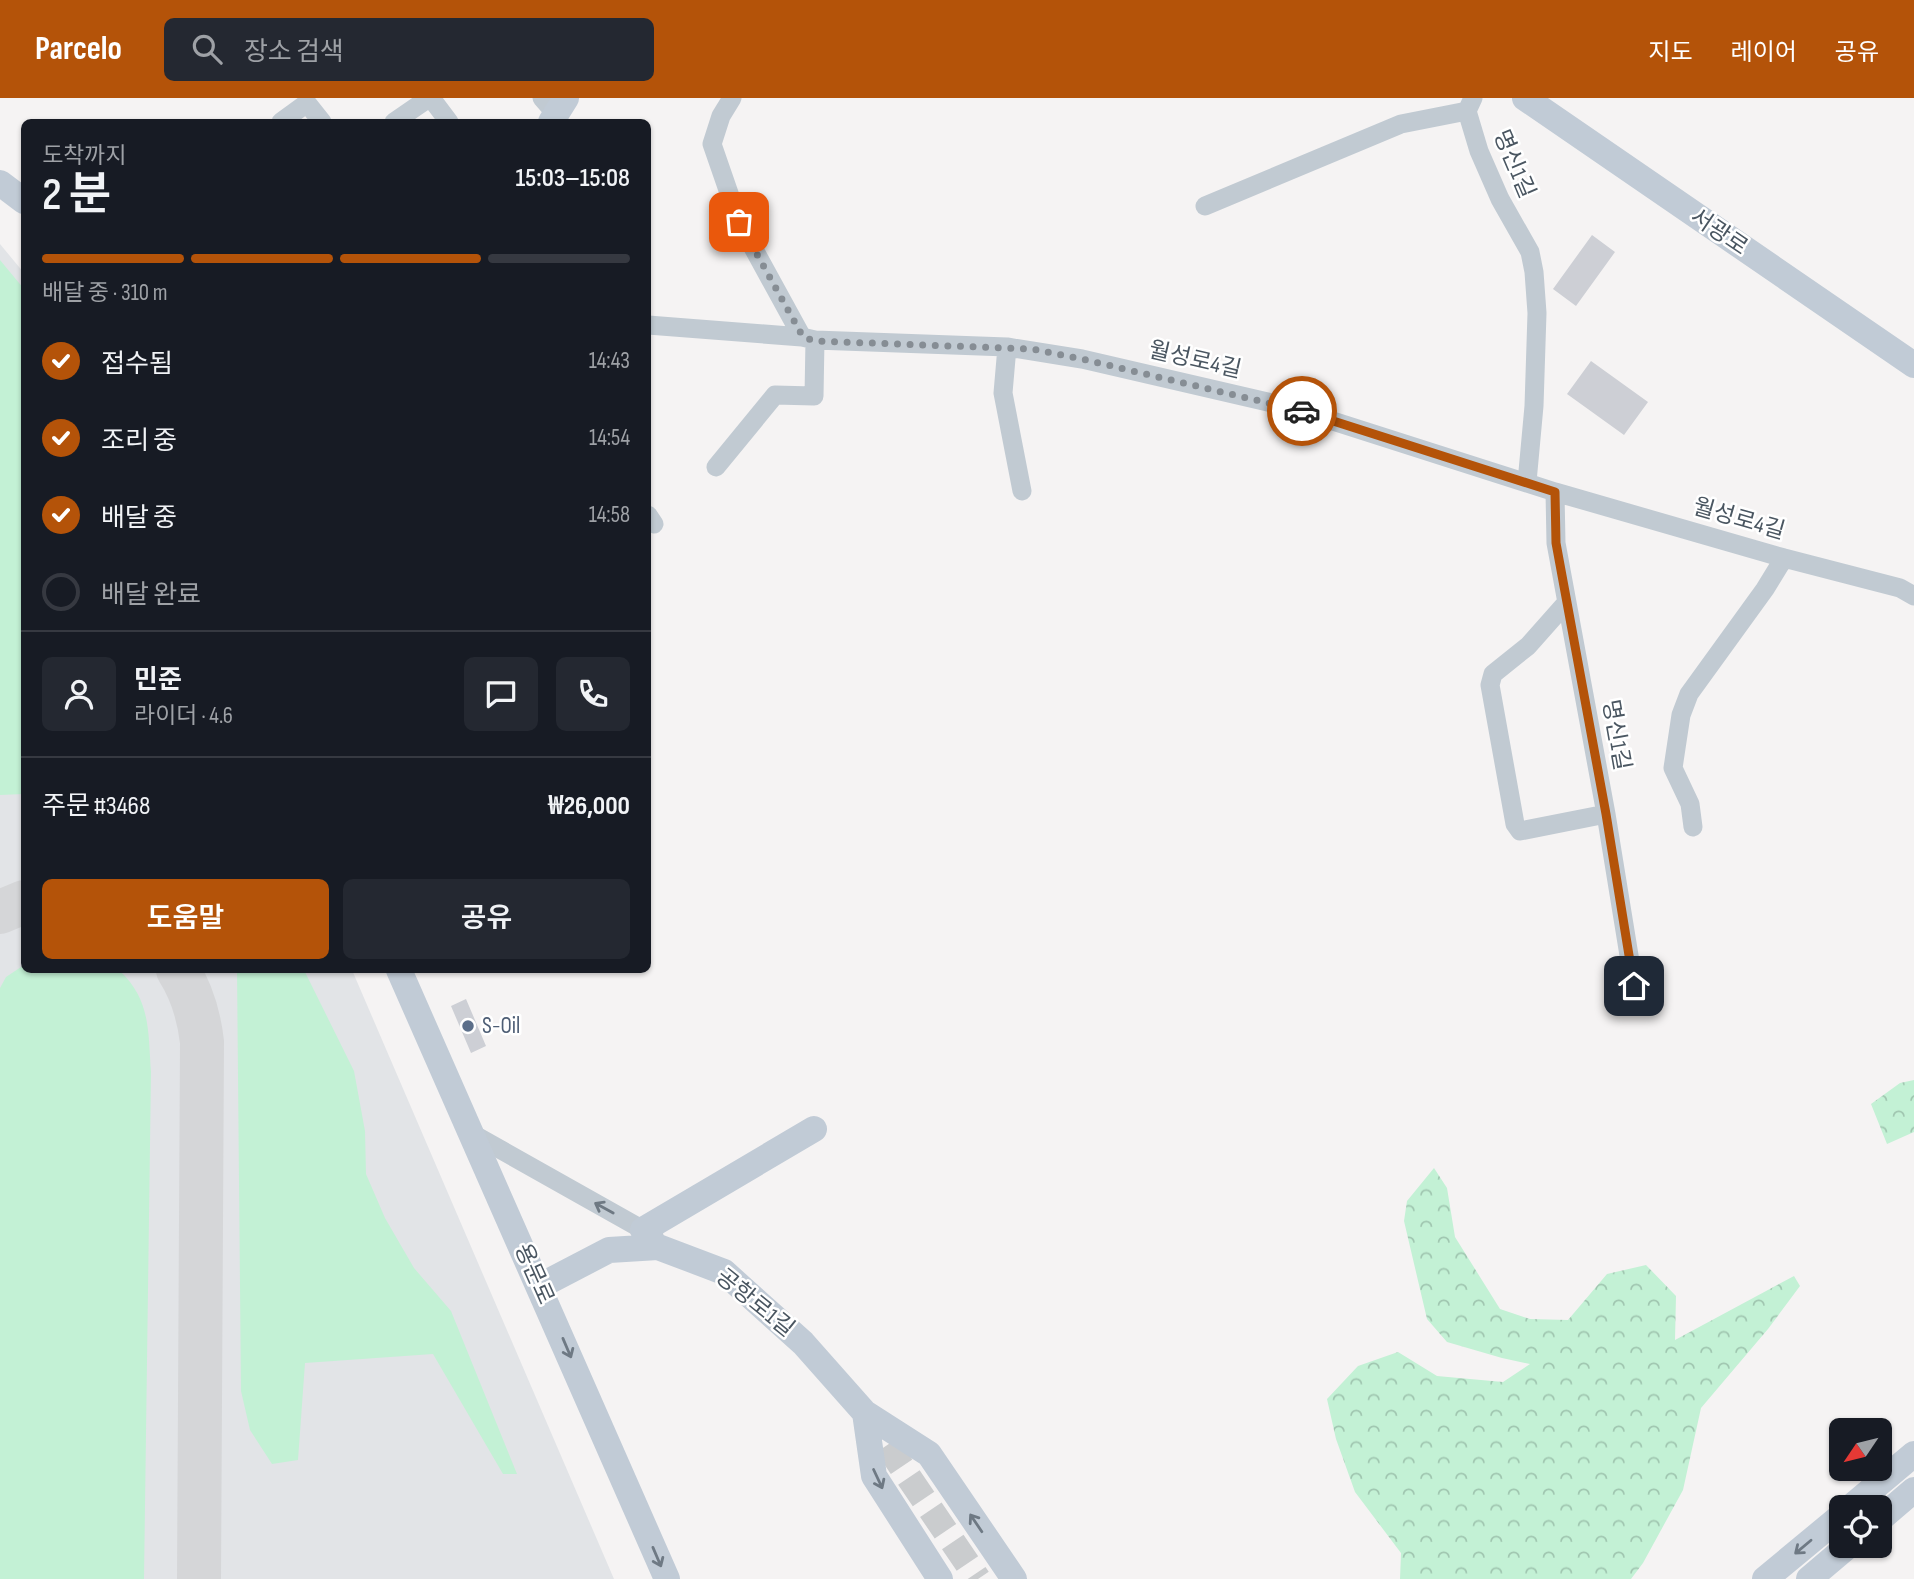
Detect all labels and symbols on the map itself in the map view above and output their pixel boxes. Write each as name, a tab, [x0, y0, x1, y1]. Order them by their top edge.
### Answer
street label: 명신1길	[1487, 126, 1541, 202]
pin	[709, 192, 769, 252]
street label: 서광로	[1685, 203, 1753, 261]
street label: 월성로4길	[1146, 336, 1244, 384]
courier	[1267, 376, 1337, 446]
street label: 월성로4길	[1690, 493, 1788, 545]
street label: 명신1길	[1596, 697, 1636, 773]
pin	[1604, 956, 1664, 1016]
place label: S-Oil	[482, 1012, 520, 1040]
marker: S-Oil	[460, 1018, 476, 1034]
one-way arrow	[594, 1201, 615, 1214]
street label: 용문로	[508, 1239, 560, 1309]
street label: 공항로1길	[710, 1263, 800, 1343]
one-way arrow	[561, 1337, 574, 1359]
north arrow	[1829, 1418, 1892, 1480]
one-way arrow	[872, 1468, 885, 1489]
one-way arrow	[969, 1514, 983, 1533]
one-way arrow	[1795, 1539, 1813, 1555]
one-way arrow	[652, 1546, 665, 1567]

